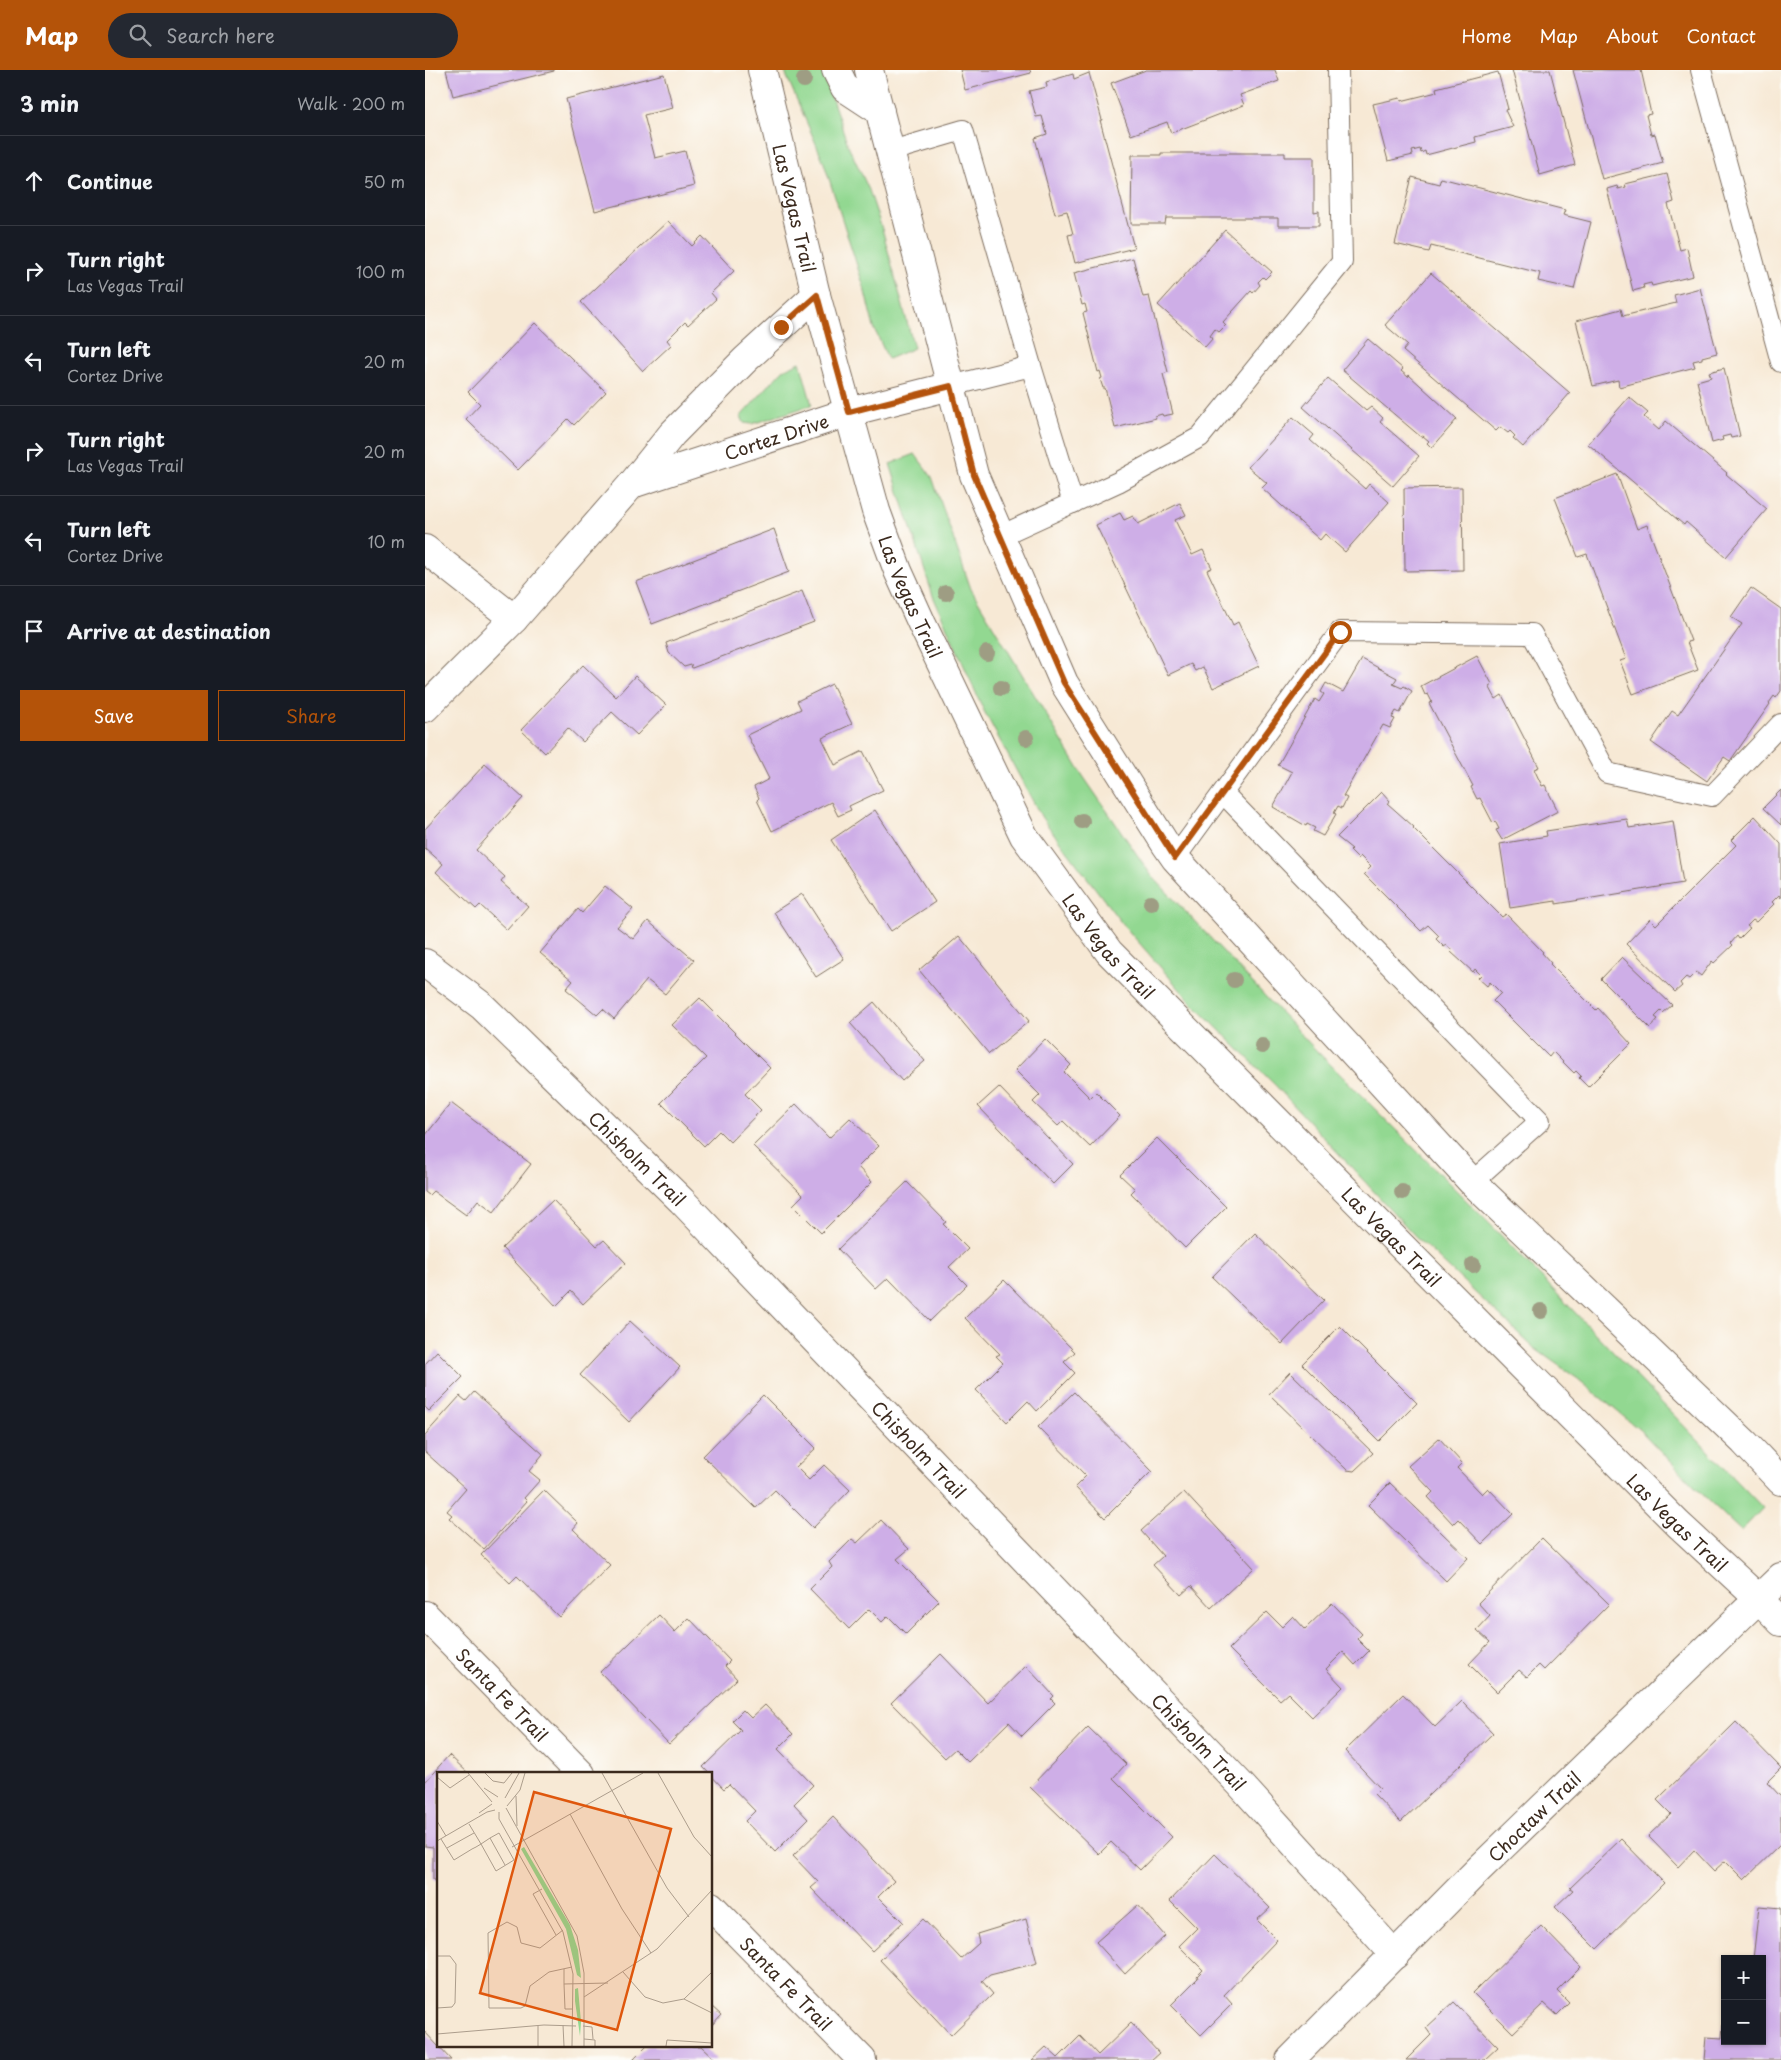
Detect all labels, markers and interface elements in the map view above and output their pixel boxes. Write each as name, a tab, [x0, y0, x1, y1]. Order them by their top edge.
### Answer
search box	[108, 13, 458, 58]
text: Map	[25, 17, 78, 53]
icon: search	[126, 21, 154, 49]
text: Search here	[166, 21, 275, 49]
text: Home	[1461, 22, 1511, 49]
text: Map	[1539, 22, 1578, 49]
text: About	[1606, 22, 1658, 49]
text: Contact	[1686, 22, 1756, 49]
text: 3 min	[20, 87, 79, 119]
text: Walk · 200 m	[297, 91, 405, 115]
street label: Las Vegas Trail	[767, 141, 824, 275]
icon: ahead	[20, 167, 48, 195]
text: Continue	[67, 167, 153, 195]
text: 50 m	[364, 169, 405, 193]
text: Turn right	[67, 245, 165, 273]
icon: right	[20, 257, 48, 285]
text: 100 m	[356, 259, 405, 283]
text: Las Vegas Trail	[67, 273, 184, 297]
route end	[770, 316, 793, 339]
text: Turn left	[67, 335, 151, 363]
icon: left	[20, 347, 48, 375]
text: 20 m	[364, 349, 405, 373]
text: Cortez Drive	[67, 363, 163, 387]
street label: Cortez Drive	[721, 406, 832, 466]
text: Turn right	[67, 425, 165, 453]
icon: right	[20, 437, 48, 465]
text: 20 m	[364, 439, 405, 463]
text: Las Vegas Trail	[67, 453, 184, 477]
text: Turn left	[67, 515, 151, 543]
icon: left	[20, 527, 48, 555]
text: 10 m	[368, 529, 405, 553]
street label: Las Vegas Trail	[873, 531, 950, 662]
text: Cortez Drive	[67, 543, 163, 567]
icon: arrive	[20, 617, 48, 645]
text: Arrive at destination	[67, 617, 271, 645]
route start	[1329, 621, 1352, 644]
button: Save	[20, 690, 208, 741]
button: Share	[218, 690, 405, 741]
street label: Las Vegas Trail	[1056, 887, 1162, 1005]
street label: Chisholm Trail	[583, 1104, 692, 1212]
street label: Las Vegas Trail	[1336, 1180, 1448, 1293]
street label: Chisholm Trail	[866, 1394, 973, 1504]
street label: Las Vegas Trail	[1621, 1467, 1734, 1578]
street label: Santa Fe Trail	[450, 1641, 555, 1747]
street label: Chisholm Trail	[1146, 1687, 1253, 1796]
street label: Choctaw Trail	[1481, 1764, 1587, 1868]
inset map	[437, 1772, 713, 2048]
street label: Santa Fe Trail	[734, 1930, 839, 2036]
map controls	[1721, 1955, 1766, 2045]
button: +	[1721, 1955, 1766, 2000]
button: −	[1721, 2000, 1766, 2045]

